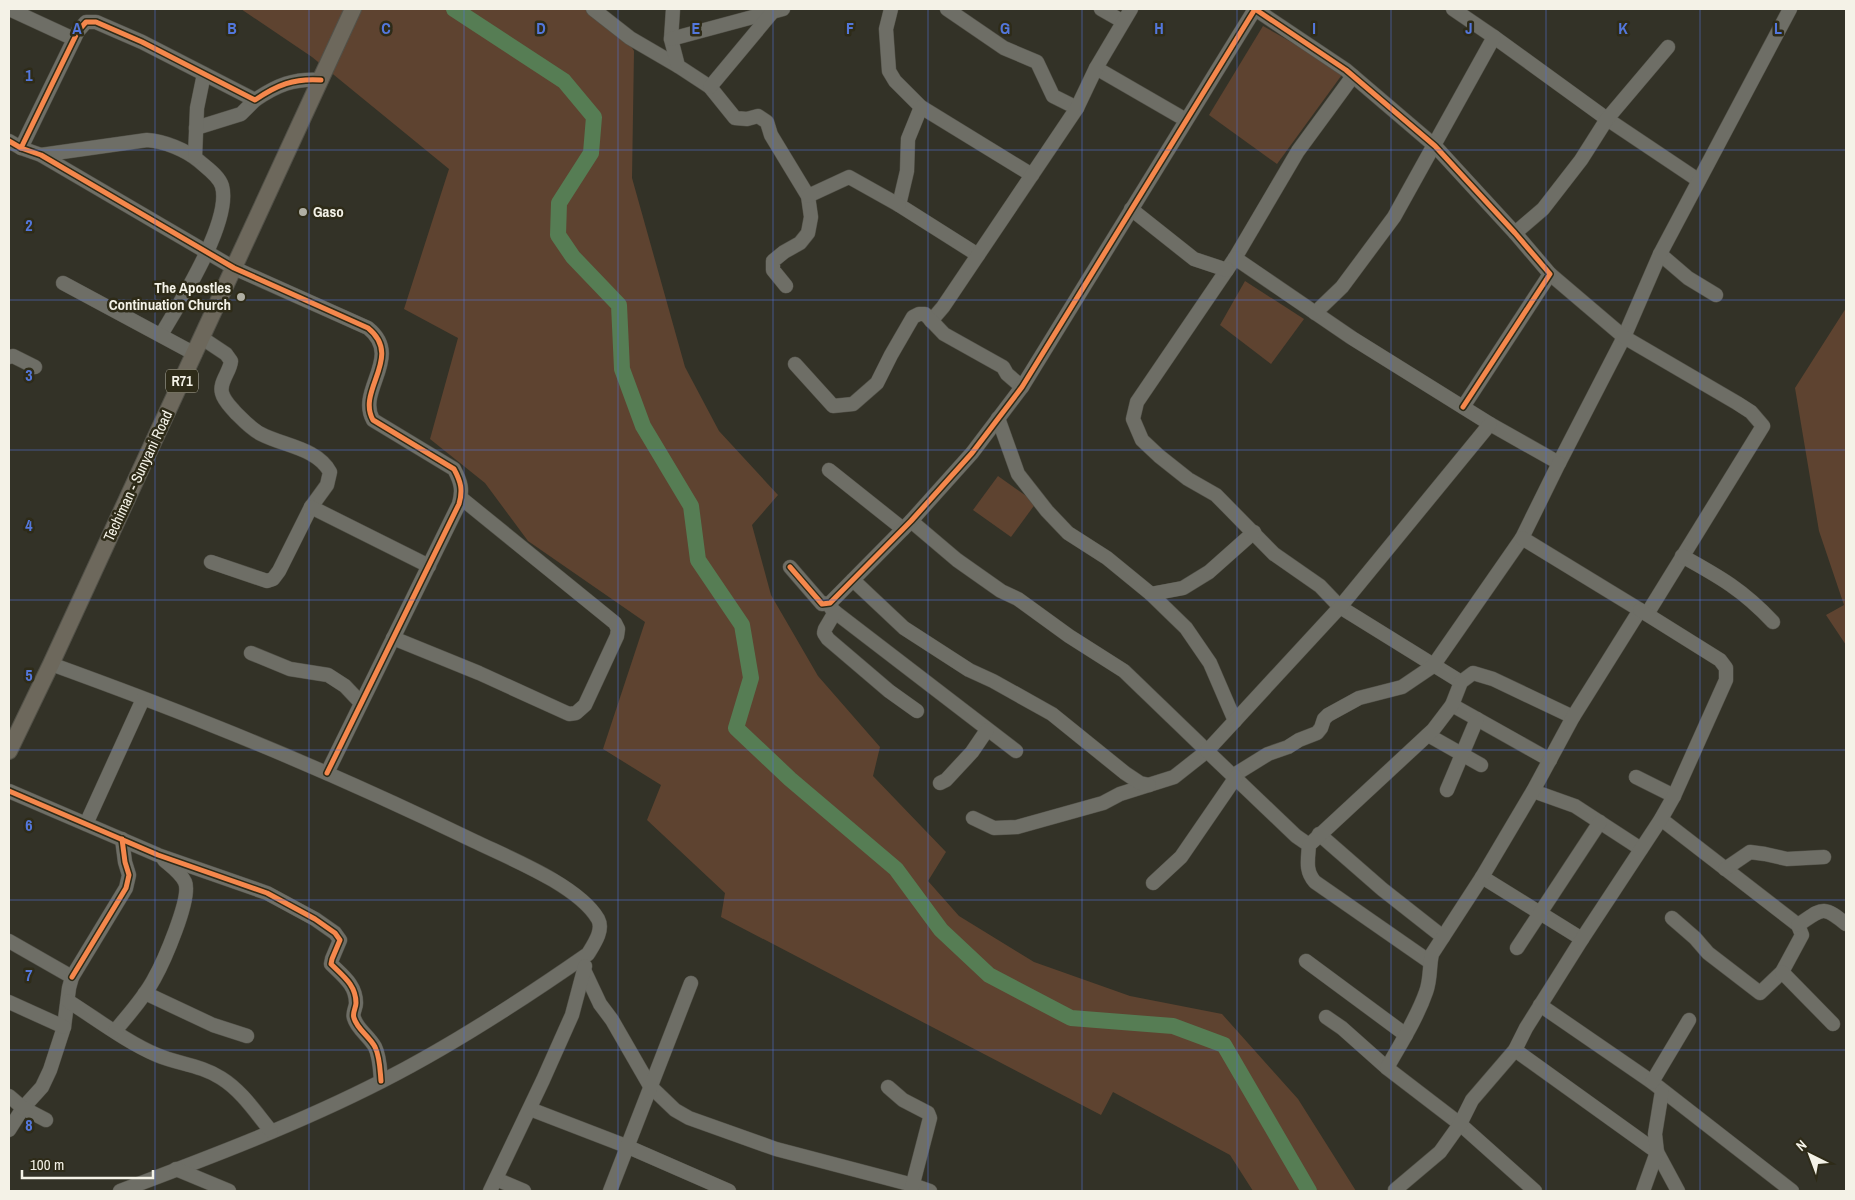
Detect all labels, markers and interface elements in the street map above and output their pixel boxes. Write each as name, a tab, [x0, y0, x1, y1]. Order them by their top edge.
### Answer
text: A	[72, 17, 82, 39]
text: B	[227, 17, 237, 39]
text: C	[381, 17, 391, 39]
text: D	[536, 17, 546, 39]
text: E	[692, 17, 701, 39]
text: F	[846, 17, 854, 39]
text: G	[1000, 17, 1010, 39]
text: H	[1154, 17, 1164, 39]
text: I	[1312, 17, 1316, 39]
text: J	[1465, 17, 1473, 39]
text: K	[1618, 17, 1628, 39]
text: L	[1774, 17, 1782, 39]
text: 1	[25, 64, 33, 86]
place label: Gaso	[313, 201, 344, 222]
marker: Gaso	[297, 206, 309, 218]
text: 2	[25, 214, 33, 236]
place label: The Apostles Continuation Church	[109, 277, 231, 315]
marker: The Apostles Continuation Church	[235, 291, 247, 303]
text: 3	[25, 364, 33, 386]
road number: R71	[166, 370, 198, 392]
street label: Techiman - Sunyani Road	[98, 407, 177, 545]
text: 4	[25, 514, 33, 536]
text: 5	[25, 664, 33, 686]
text: 6	[25, 814, 33, 836]
text: 7	[25, 964, 33, 986]
text: 8	[25, 1114, 33, 1136]
north arrow	[1785, 1130, 1835, 1180]
text: N	[1792, 1136, 1810, 1155]
scale bar	[22, 1148, 154, 1180]
text: 100 m	[30, 1154, 64, 1175]

